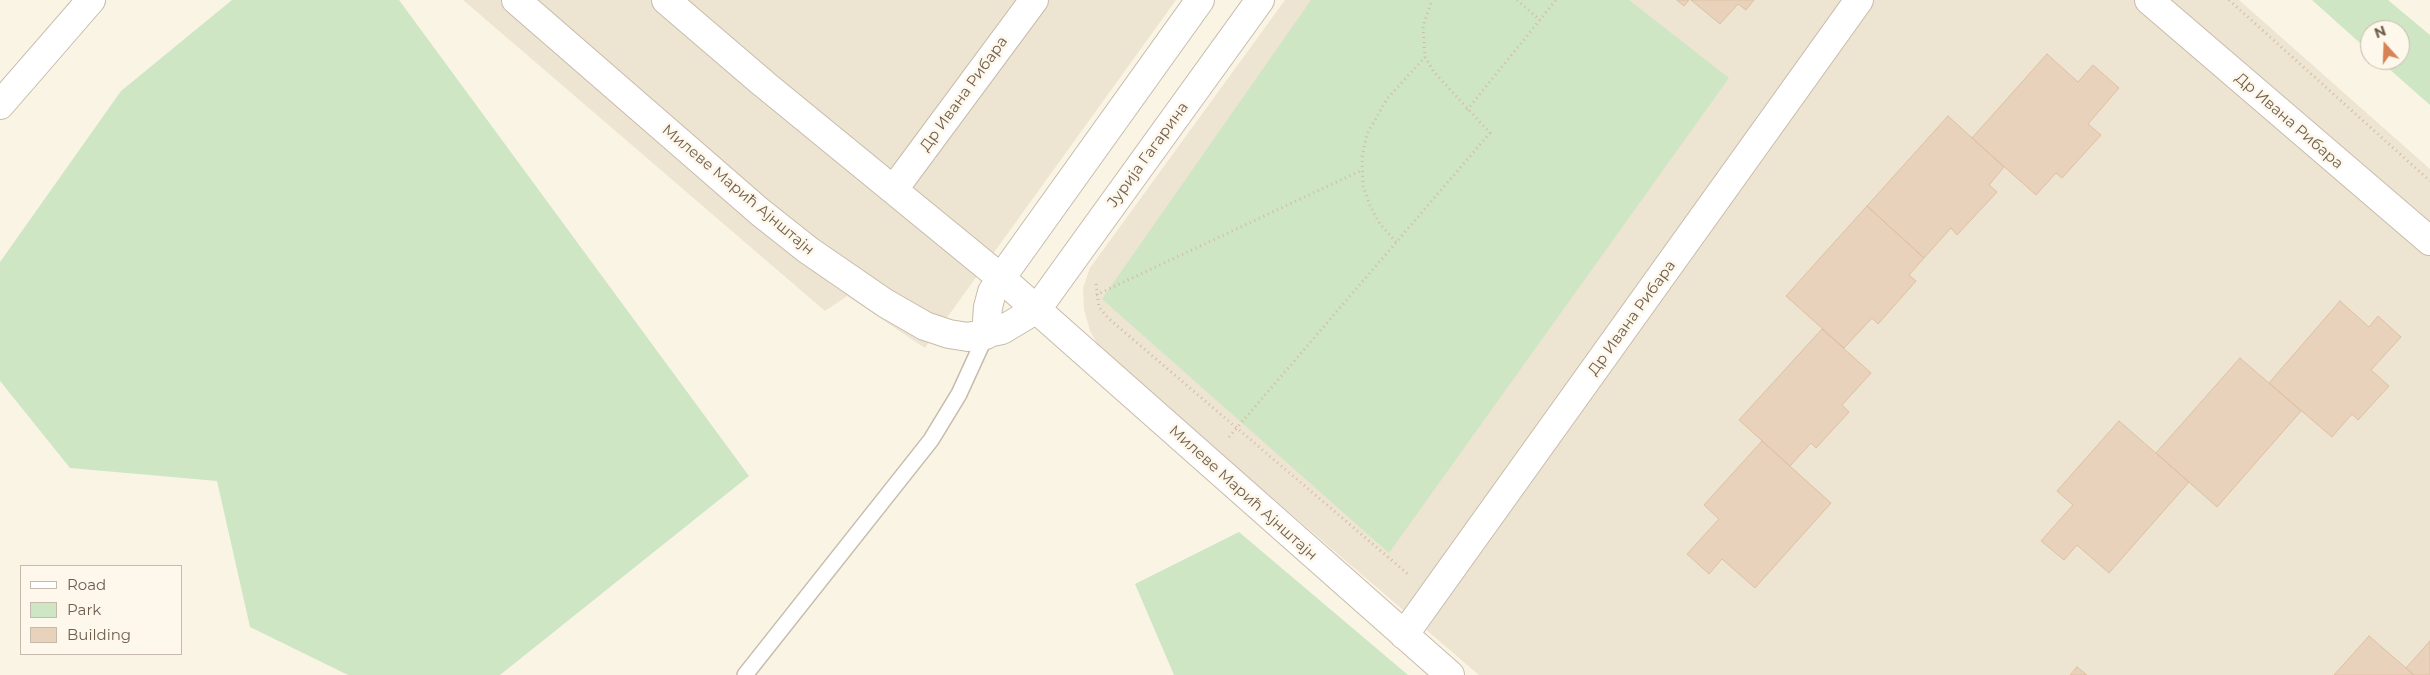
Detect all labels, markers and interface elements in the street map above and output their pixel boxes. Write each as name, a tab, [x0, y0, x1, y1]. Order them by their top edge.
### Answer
north arrow	[2360, 20, 2410, 70]
text: N	[2372, 21, 2389, 42]
street label: Др Ивана Рибара	[916, 33, 1012, 155]
street label: Др Ивана Рибара	[2231, 69, 2347, 173]
street label: Јурија Гагарина	[1104, 99, 1192, 211]
street label: Милеве Марић Ајнштајн	[658, 121, 818, 259]
street label: Др Ивана Рибара	[1584, 257, 1680, 379]
street label: Милеве Марић Ајнштајн	[1165, 422, 1321, 564]
legend	[20, 565, 182, 655]
text: Road	[67, 575, 106, 594]
text: Park	[67, 600, 101, 619]
text: Building	[67, 625, 131, 644]

